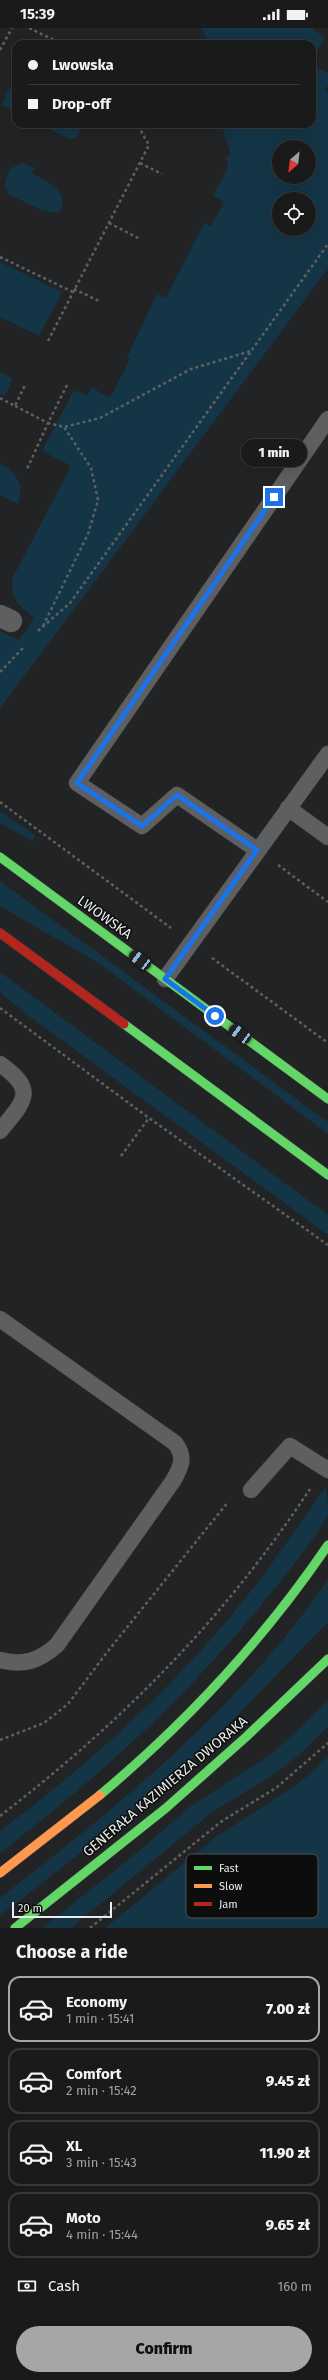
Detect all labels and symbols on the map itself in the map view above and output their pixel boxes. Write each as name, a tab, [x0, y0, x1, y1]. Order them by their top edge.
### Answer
north arrow	[272, 140, 316, 184]
callout: 1 min	[241, 439, 307, 467]
route end	[265, 488, 283, 506]
street label: LWOWSKA	[74, 892, 135, 943]
car	[127, 948, 153, 972]
route start	[206, 1007, 224, 1025]
car	[227, 1022, 253, 1046]
street label: GENERAŁA KAZIMIERZA DWORAKA	[80, 1713, 251, 1860]
legend	[186, 1854, 318, 1918]
text: Fast	[219, 1862, 239, 1875]
text: Slow	[219, 1880, 243, 1893]
text: Jam	[219, 1898, 238, 1911]
scale bar	[12, 1900, 112, 1919]

